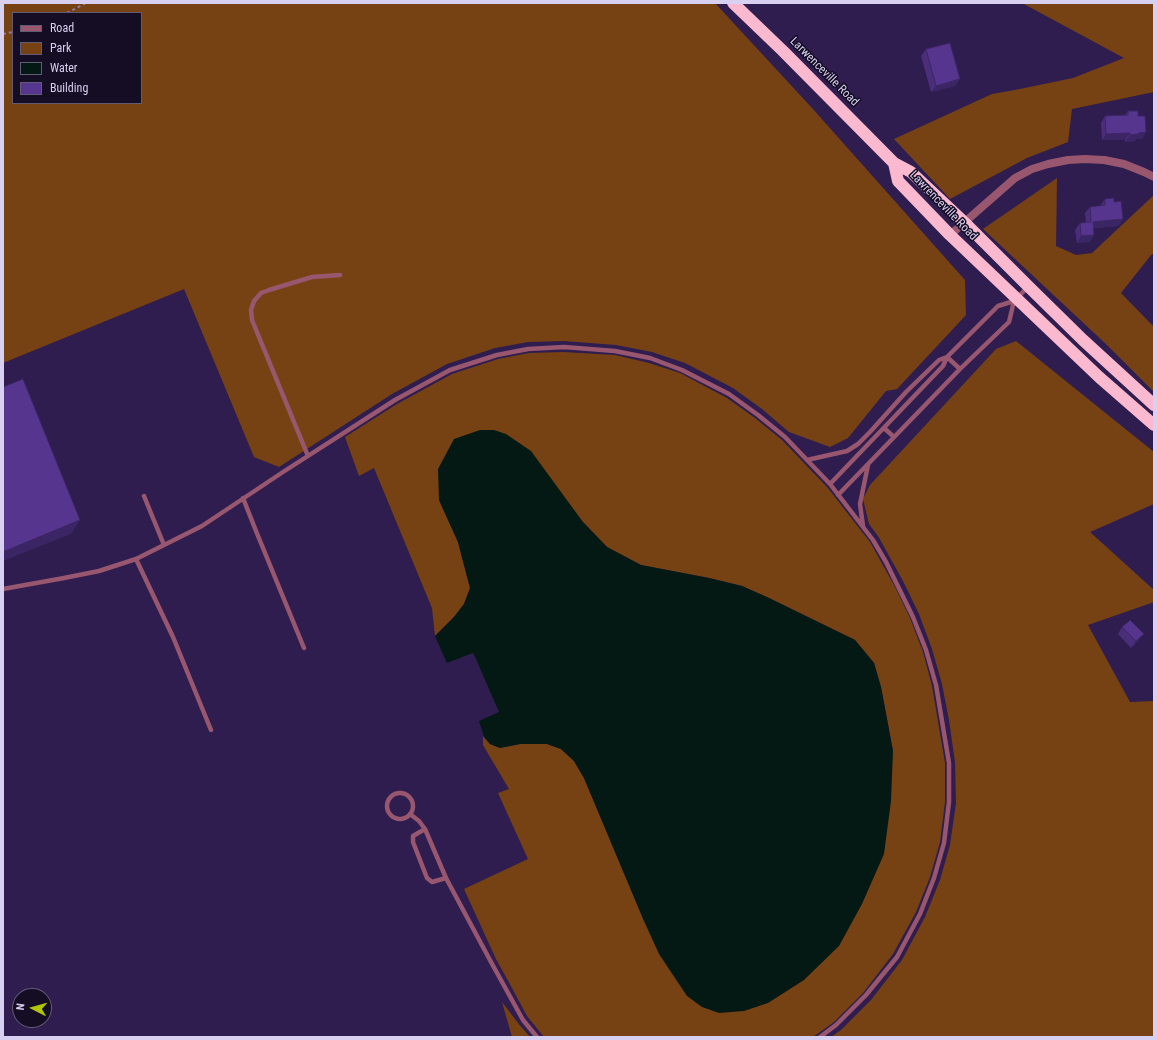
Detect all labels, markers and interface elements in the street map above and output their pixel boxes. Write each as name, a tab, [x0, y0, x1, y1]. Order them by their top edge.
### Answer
legend	[12, 12, 142, 104]
text: Road	[50, 21, 74, 35]
street label: Larwenceville Road	[787, 35, 861, 109]
text: Park	[50, 41, 71, 55]
text: Water	[50, 61, 78, 75]
text: Building	[50, 81, 88, 95]
street label: Lawrenceville Road	[906, 168, 980, 244]
north arrow	[12, 988, 52, 1028]
text: N	[14, 1003, 27, 1011]

